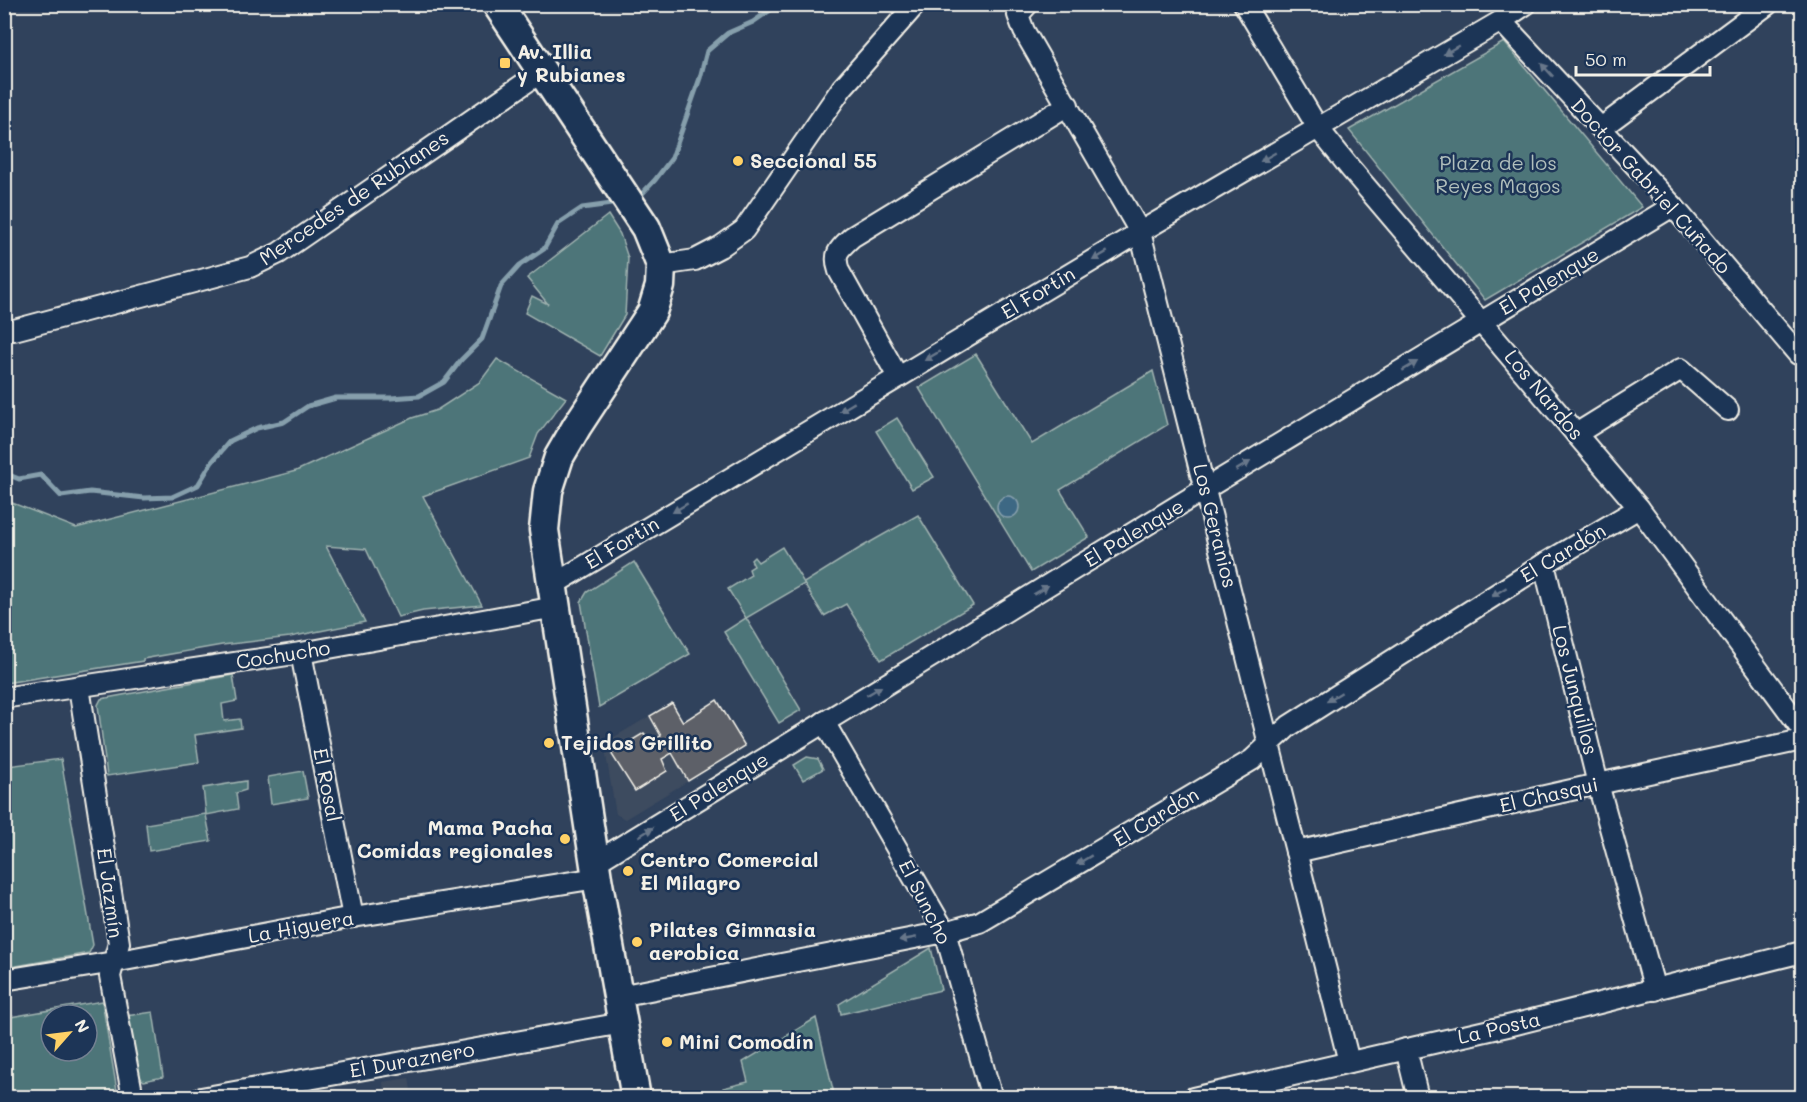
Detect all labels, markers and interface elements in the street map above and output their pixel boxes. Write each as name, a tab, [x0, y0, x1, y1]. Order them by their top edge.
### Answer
place label: Av. Illia y Rubianes	[517, 38, 626, 87]
scale bar	[1576, 39, 1710, 77]
one-way arrow	[1443, 45, 1459, 56]
text: 50 m	[1585, 47, 1627, 71]
marker: Av. Illia y Rubianes	[498, 56, 512, 70]
one-way arrow	[1540, 63, 1554, 78]
street label: Doctor Gabriel Cuñado	[1566, 92, 1738, 279]
street label: Mercedes de Rubianes	[254, 124, 453, 270]
place label: Seccional 55	[750, 147, 877, 173]
park label: Plaza de los Reyes Magos	[1435, 149, 1561, 198]
one-way arrow	[1260, 152, 1276, 163]
marker: Seccional 55	[731, 154, 745, 168]
street label: El Palenque	[1494, 240, 1603, 320]
one-way arrow	[1092, 250, 1108, 261]
street label: El Fortin	[996, 260, 1079, 324]
street label: Los Nardos	[1499, 344, 1590, 445]
one-way arrow	[924, 351, 940, 362]
one-way arrow	[1402, 360, 1418, 371]
one-way arrow	[839, 402, 855, 413]
street label: Los Geranios	[1188, 461, 1244, 591]
one-way arrow	[1235, 461, 1251, 472]
street label: El Palenque	[1079, 492, 1188, 572]
one-way arrow	[671, 503, 688, 513]
street label: El Fortin	[580, 510, 663, 574]
street label: El Cardón	[1515, 516, 1610, 588]
one-way arrow	[1033, 584, 1049, 595]
one-way arrow	[1491, 587, 1507, 598]
street label: Los Junquillos	[1547, 622, 1605, 757]
street label: Cochucho	[234, 634, 332, 674]
one-way arrow	[866, 686, 882, 697]
one-way arrow	[1326, 691, 1342, 702]
place label: Tejidos Grillito	[561, 729, 712, 755]
marker: Tejidos Grillito	[542, 736, 556, 750]
street label: El Palenque	[664, 745, 773, 827]
street label: El Rosal	[308, 746, 348, 824]
street label: El Chasqui	[1497, 770, 1601, 818]
street label: El Cardón	[1108, 780, 1203, 852]
place label: Mama Pacha Comidas regionales	[357, 814, 553, 863]
one-way arrow	[638, 826, 654, 837]
marker: Mama Pacha Comidas regionales	[558, 832, 572, 846]
street label: El Jazmín	[92, 846, 130, 940]
place label: Centro Comercial El Milagro	[640, 846, 818, 895]
street label: El Suncho	[894, 855, 958, 948]
one-way arrow	[1075, 855, 1092, 865]
marker: Centro Comercial El Milagro	[621, 864, 635, 878]
street label: La Higuera	[246, 904, 356, 948]
place label: Pilates Gimnasia aerobica	[649, 916, 816, 965]
marker: Pilates Gimnasia aerobica	[630, 935, 644, 949]
one-way arrow	[898, 935, 917, 944]
north arrow	[39, 1003, 99, 1063]
street label: La Posta	[1455, 1005, 1543, 1049]
text: N	[71, 1015, 95, 1036]
place label: Mini Comodín	[679, 1028, 814, 1054]
street label: El Duraznero	[347, 1035, 477, 1083]
marker: Mini Comodín	[660, 1035, 674, 1049]

